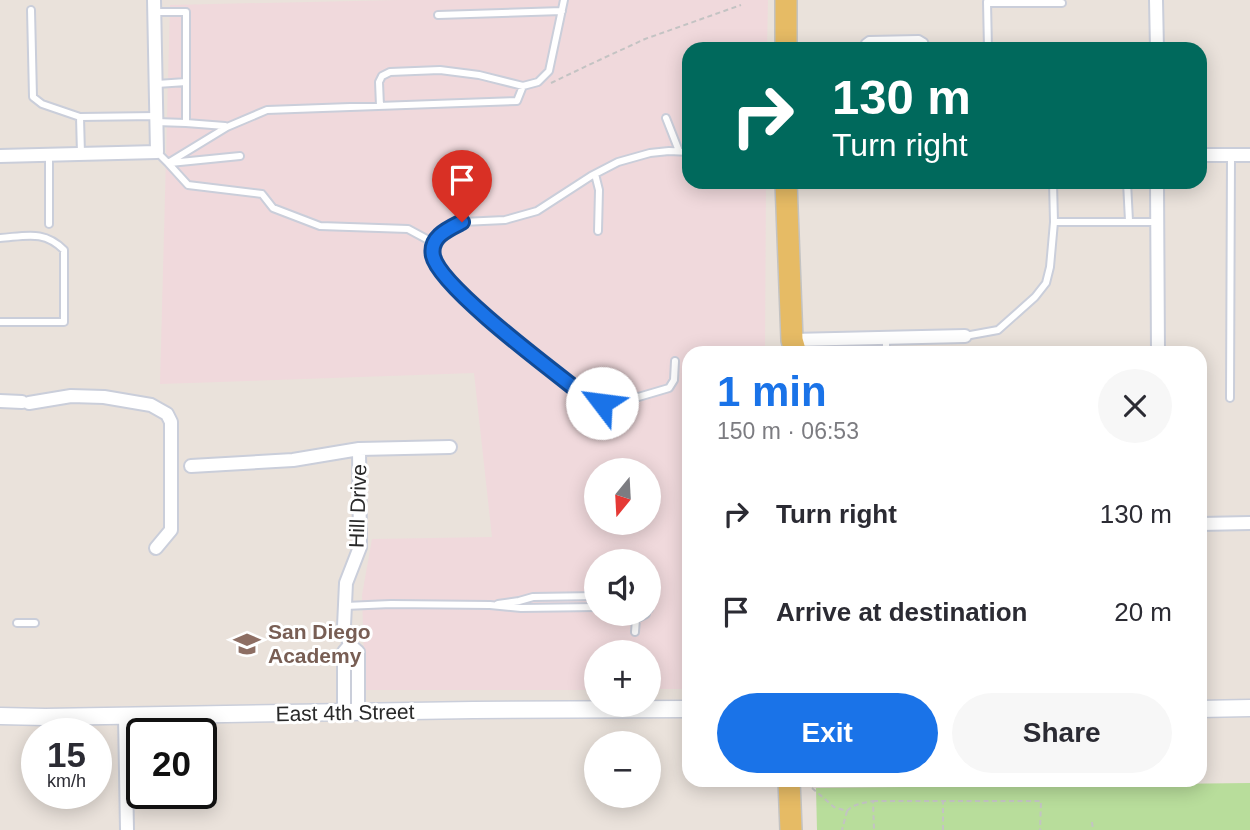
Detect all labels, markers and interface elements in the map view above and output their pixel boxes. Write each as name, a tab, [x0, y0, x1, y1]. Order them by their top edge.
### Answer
icon: right	[717, 70, 808, 161]
text: 130 m	[832, 70, 971, 124]
text: Turn right	[832, 127, 968, 163]
pin	[432, 150, 492, 222]
icon: arrive	[443, 161, 481, 199]
position arrow	[565, 366, 639, 440]
text: 1 min	[717, 368, 827, 415]
button: close	[1098, 369, 1172, 443]
text: 150 m · 06:53	[717, 418, 859, 444]
north arrow	[584, 458, 662, 536]
map controls	[584, 458, 661, 808]
street label: Hill Drive	[345, 464, 370, 548]
icon: right	[717, 495, 755, 533]
text: Turn right	[776, 499, 897, 529]
text: 130 m	[1100, 499, 1172, 529]
button: sound	[584, 549, 661, 626]
icon: arrive	[717, 593, 755, 631]
text: Arrive at destination	[776, 597, 1027, 627]
text: 20 m	[1114, 597, 1172, 627]
place label: San Diego Academy	[268, 620, 371, 667]
school or university icon: San Diego Academy	[232, 629, 262, 659]
button: +	[584, 640, 661, 717]
button: Exit	[717, 693, 938, 773]
button: Share	[952, 693, 1172, 773]
street label: East 4th Street	[275, 700, 415, 725]
speed limit sign: 20	[126, 718, 217, 809]
button: −	[584, 731, 661, 808]
text: 15	[47, 735, 86, 774]
text: km/h	[47, 771, 86, 791]

